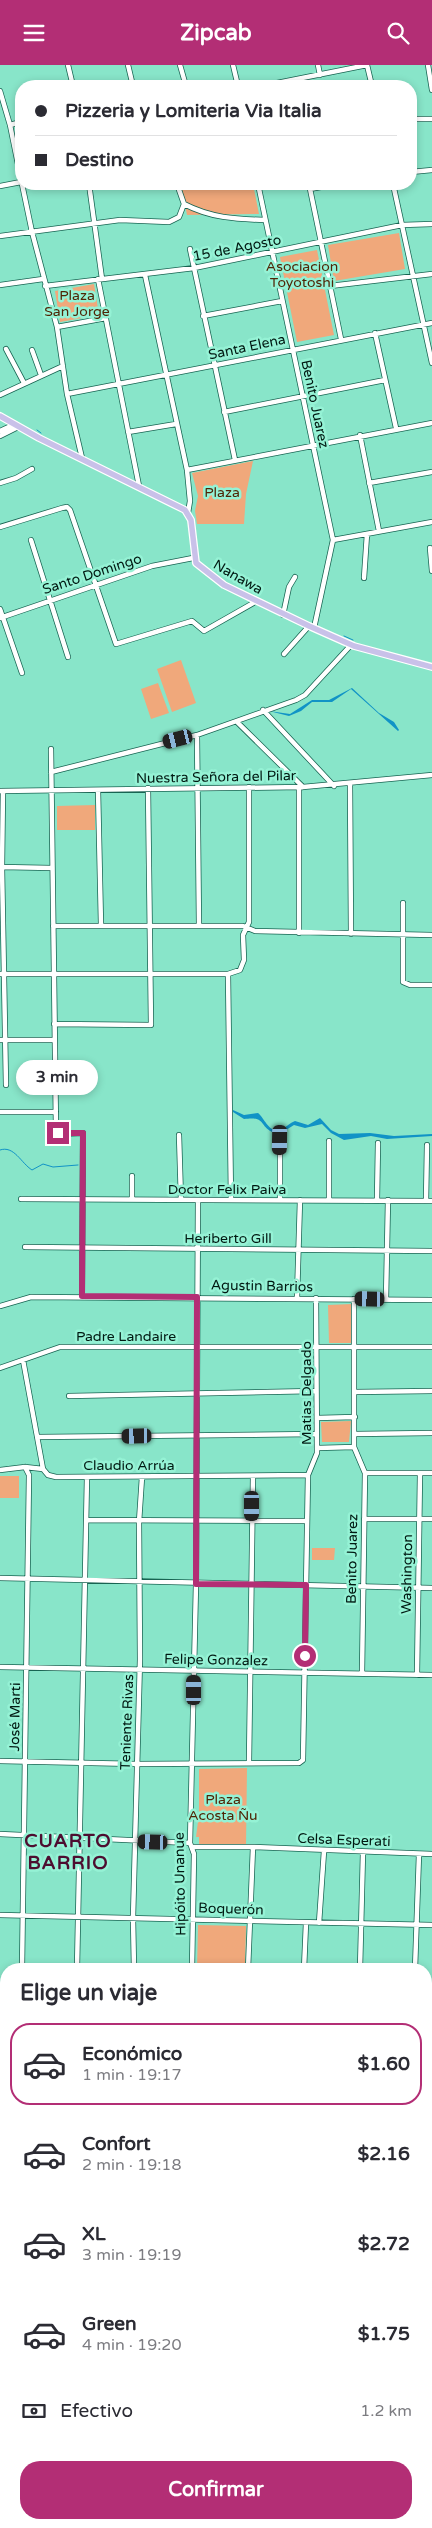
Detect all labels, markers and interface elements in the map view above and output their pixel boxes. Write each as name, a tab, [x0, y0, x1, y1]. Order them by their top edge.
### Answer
icon: menu	[20, 19, 48, 47]
icon: search	[384, 19, 412, 47]
text: Zipcab	[180, 20, 252, 46]
text: Pizzeria y Lomiteria Via Italia	[65, 100, 322, 122]
text: Destino	[65, 149, 134, 171]
street label: 15 de Agosto	[191, 231, 283, 265]
park label: Asociacion Toyotoshi	[266, 258, 338, 291]
park label: Plaza San Jorge	[44, 287, 110, 320]
street label: Santa Elena	[207, 331, 287, 363]
street label: Benito Juarez	[297, 358, 333, 450]
park label: Plaza	[204, 484, 240, 501]
street label: Santo Domingo	[40, 550, 144, 598]
street label: Nanawa	[210, 556, 266, 598]
car	[161, 728, 194, 750]
street label: Nuestra Señora del Pilar	[136, 767, 297, 787]
callout: 3 min	[17, 1061, 99, 1095]
text: 3 min	[36, 1067, 78, 1087]
route end	[47, 1122, 69, 1144]
car	[272, 1125, 287, 1155]
street label: Doctor Felix Paiva	[168, 1181, 286, 1198]
street label: Heriberto Gill	[184, 1230, 272, 1247]
street label: Agustin Barrios	[211, 1277, 314, 1295]
car	[354, 1291, 385, 1307]
street label: Padre Landaire	[76, 1328, 176, 1345]
street label: Matias Delgado	[298, 1341, 315, 1445]
car	[121, 1428, 152, 1444]
street label: Claudio Arrúa	[83, 1457, 175, 1474]
car	[244, 1491, 259, 1521]
street label: Benito Juarez	[343, 1514, 361, 1604]
street label: Washington	[398, 1534, 416, 1614]
route start	[294, 1645, 316, 1667]
street label: Felipe Gonzalez	[164, 1651, 268, 1669]
street label: Teniente Rivas	[117, 1673, 137, 1770]
car	[186, 1675, 201, 1705]
street label: José Marti	[6, 1682, 24, 1752]
park label: Plaza Acosta Ñu	[188, 1791, 258, 1824]
district label: CUARTO BARRIO	[24, 1830, 112, 1874]
street label: Celsa Esperati	[297, 1830, 391, 1850]
street label: Hipóito Unanue	[171, 1832, 189, 1936]
car	[137, 1834, 168, 1850]
street label: Boquerón	[198, 1899, 264, 1919]
text: Elige un viaje	[20, 1980, 157, 2006]
icon: car	[22, 2042, 67, 2087]
text: Económico	[82, 2043, 182, 2065]
text: $1.60	[358, 2053, 410, 2075]
text: 1 min · 19:17	[82, 2065, 181, 2085]
icon: car	[22, 2132, 67, 2177]
text: Confort	[82, 2133, 151, 2155]
text: $2.16	[358, 2143, 410, 2165]
text: 2 min · 19:18	[82, 2155, 181, 2175]
icon: car	[22, 2222, 67, 2267]
text: XL	[82, 2223, 106, 2245]
text: $2.72	[358, 2233, 410, 2255]
text: 3 min · 19:19	[82, 2245, 181, 2265]
icon: car	[22, 2312, 67, 2357]
text: Green	[82, 2313, 136, 2335]
text: $1.75	[358, 2323, 410, 2345]
text: 4 min · 19:20	[82, 2335, 181, 2355]
icon: cash	[20, 2397, 48, 2425]
text: Efectivo	[60, 2400, 133, 2422]
text: 1.2 km	[360, 2401, 412, 2421]
button: Confirmar	[20, 2461, 412, 2519]

